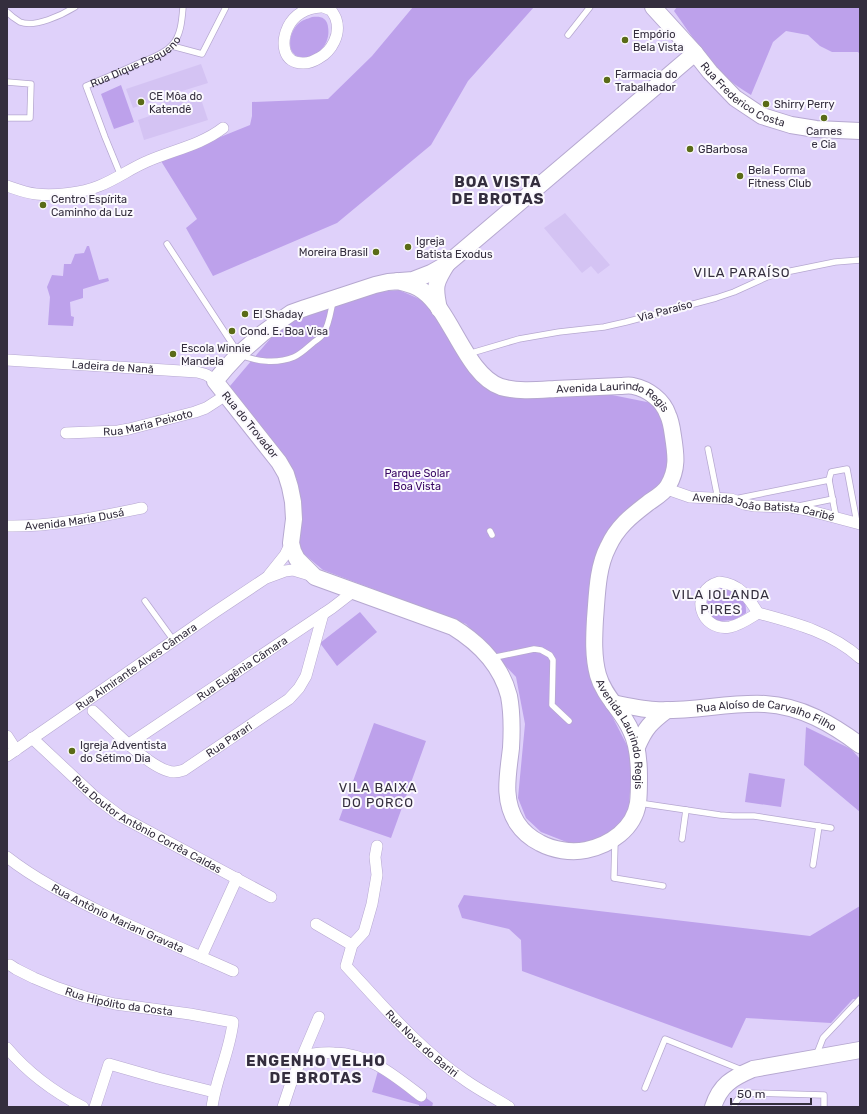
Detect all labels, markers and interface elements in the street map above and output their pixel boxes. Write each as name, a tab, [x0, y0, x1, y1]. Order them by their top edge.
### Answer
place label: Empório Bela Vista	[633, 28, 683, 54]
street label: Rua Dique Pequeno	[88, 34, 183, 90]
marker: Empório Bela Vista	[620, 35, 630, 45]
street label: Rua Frederico Costa	[698, 59, 787, 129]
place label: Farmacia do Trabalhador	[615, 68, 678, 94]
marker: Farmacia do Trabalhador	[602, 75, 612, 85]
place label: CE Môa do Katendê	[149, 90, 202, 116]
marker: CE Môa do Katendê	[136, 97, 146, 107]
place label: Shirry Perry	[774, 98, 835, 111]
marker: Shirry Perry	[761, 99, 771, 109]
marker: Carnes e Cia	[819, 113, 829, 123]
place label: Carnes e Cia	[806, 125, 842, 151]
place label: GBarbosa	[698, 143, 748, 156]
marker: GBarbosa	[685, 144, 695, 154]
place label: Bela Forma Fitness Club	[748, 164, 811, 190]
marker: Bela Forma Fitness Club	[735, 171, 745, 181]
district label: BOA VISTA DE BROTAS	[452, 173, 544, 208]
place label: Centro Espírita Caminho da Luz	[51, 193, 133, 219]
marker: Centro Espírita Caminho da Luz	[38, 200, 48, 210]
place label: Igreja Batista Exodus	[416, 235, 493, 261]
marker: Igreja Batista Exodus	[403, 242, 413, 252]
place label: Moreira Brasil	[299, 246, 368, 259]
marker: Moreira Brasil	[371, 247, 381, 257]
district label: VILA PARAÍSO	[693, 265, 791, 280]
street label: Via Paraíso	[636, 297, 694, 325]
place label: El Shaday	[253, 308, 303, 321]
marker: El Shaday	[240, 309, 250, 319]
place label: Cond. E. Boa Visa	[240, 325, 328, 338]
marker: Cond. E. Boa Visa	[227, 326, 237, 336]
place label: Escola Winnie Mandela	[181, 342, 251, 368]
marker: Escola Winnie Mandela	[168, 349, 178, 359]
street label: Ladeira de Nanã	[71, 358, 154, 376]
street label: Avenida Laurindo Regis	[556, 379, 672, 414]
street label: Rua do Trovador	[219, 389, 282, 462]
street label: Rua Maria Peixoto	[103, 406, 194, 438]
park label: Parque Solar Boa Vista	[384, 467, 450, 493]
street label: Avenida João Batista Caribé	[692, 491, 836, 524]
street label: Avenida Maria Dusá	[25, 505, 125, 532]
district label: VILA IOLANDA PIRES	[672, 587, 770, 617]
street label: Rua Almirante Alves Câmara	[73, 620, 199, 713]
street label: Rua Eugênia Câmara	[194, 633, 290, 703]
street label: Avenida Laurindo Regis	[593, 677, 646, 790]
street label: Rua Aloíso de Carvalho Filho	[696, 697, 839, 734]
street label: Rua Parari	[203, 720, 254, 760]
place label: Igreja Adventista do Sétimo Dia	[80, 739, 167, 765]
marker: Igreja Adventista do Sétimo Dia	[67, 746, 77, 756]
street label: Rua Doutor Antônio Corrêa Caldas	[70, 773, 224, 876]
district label: VILA BAIXA DO PORCO	[339, 780, 417, 810]
street label: Rua Antônio Mariani Gravata	[49, 881, 186, 955]
street label: Rua Hipólito da Costa	[63, 984, 174, 1018]
street label: Rua Nova do Bariri	[383, 1007, 461, 1080]
district label: ENGENHO VELHO DE BROTAS	[246, 1052, 386, 1087]
scale bar	[731, 1080, 811, 1106]
text: 50 m	[737, 1087, 765, 1101]

